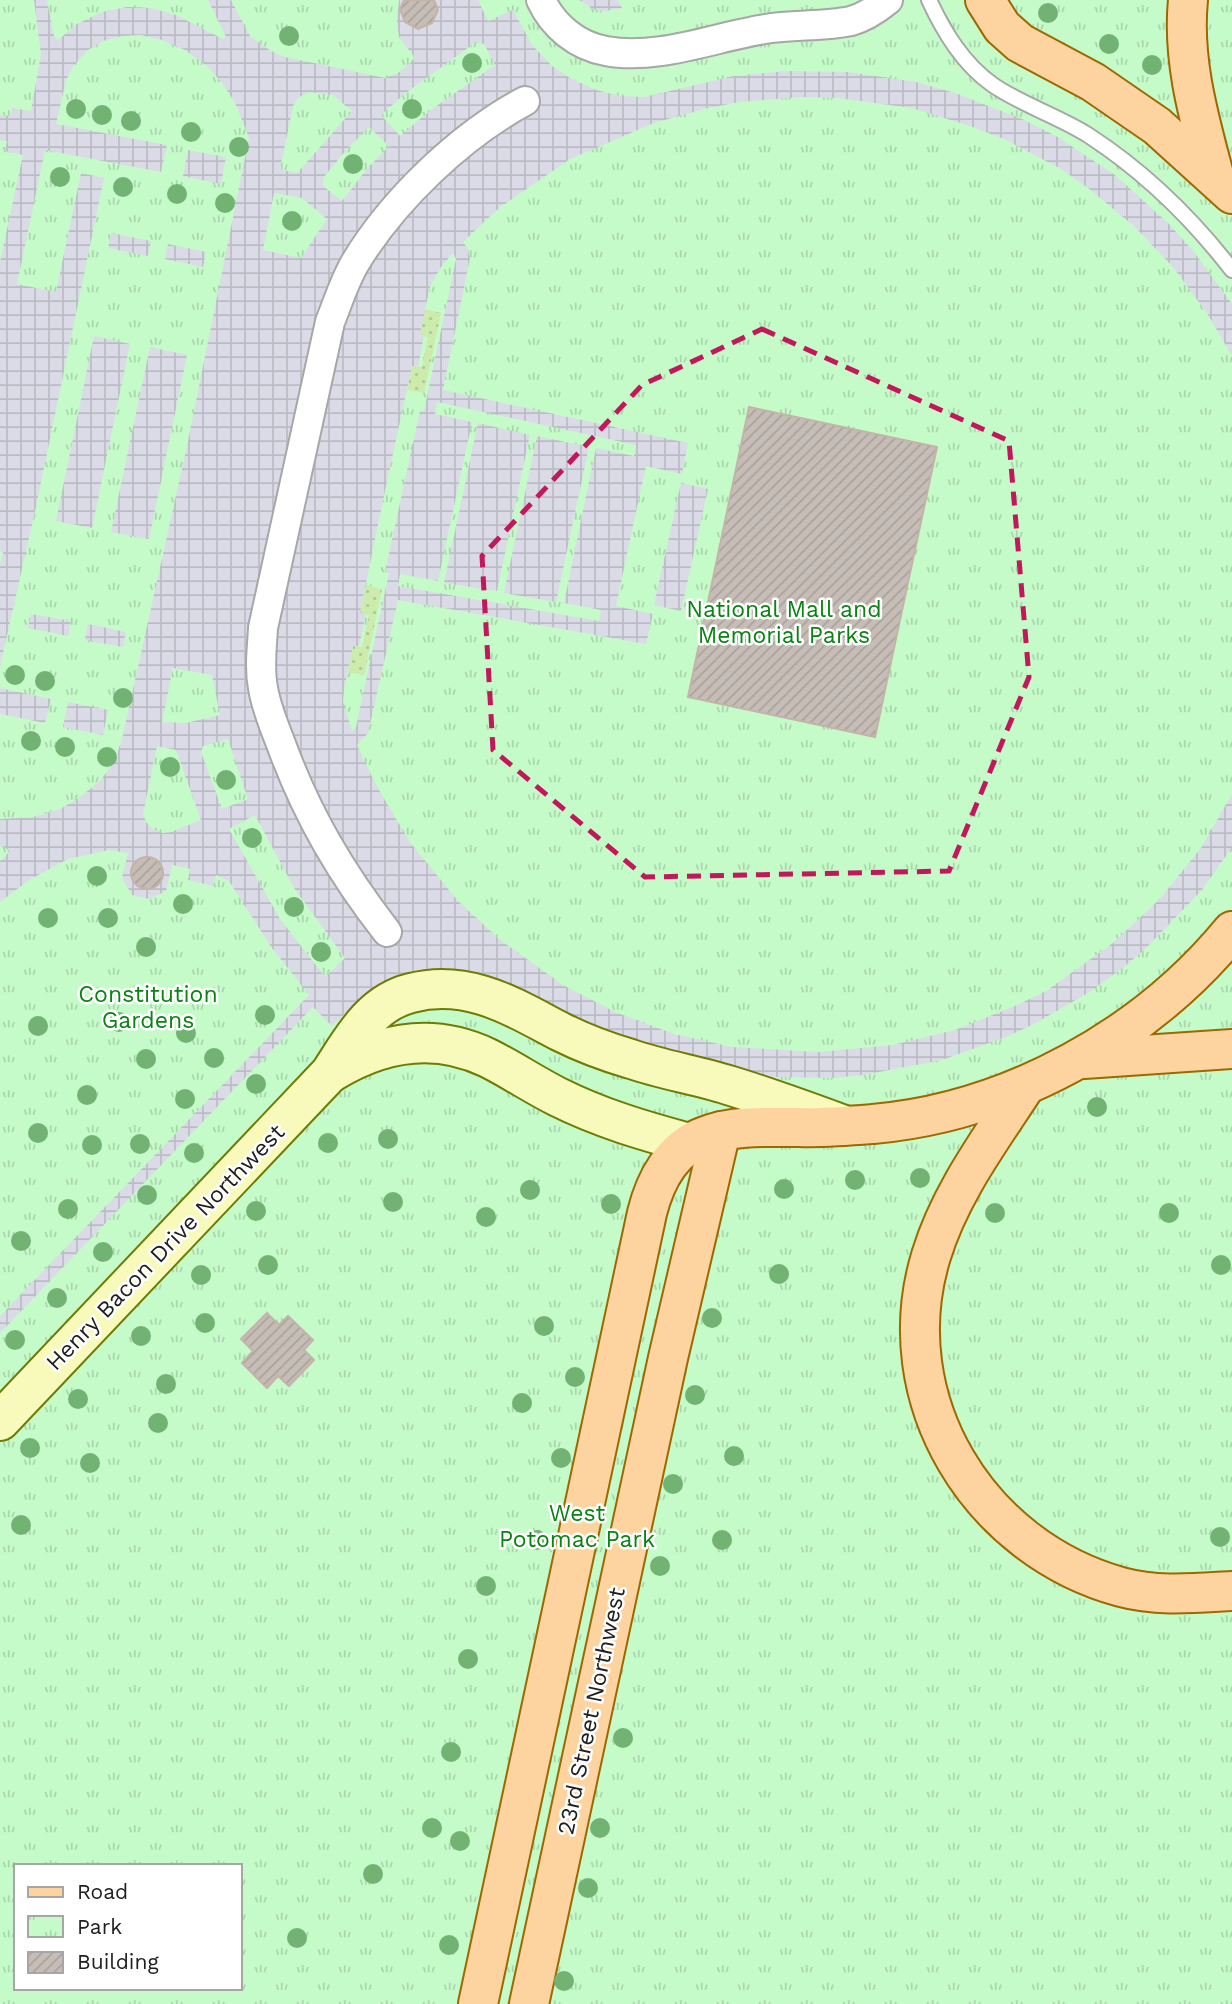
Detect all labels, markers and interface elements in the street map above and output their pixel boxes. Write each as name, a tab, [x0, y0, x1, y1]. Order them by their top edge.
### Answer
park label: National Mall and Memorial Parks	[686, 596, 882, 649]
park label: Constitution Gardens	[78, 981, 218, 1034]
street label: Henry Bacon Drive Northwest	[41, 1119, 290, 1376]
park label: West Potomac Park	[499, 1500, 655, 1553]
street label: 23rd Street Northwest	[552, 1585, 631, 1837]
legend	[14, 1864, 242, 1990]
text: Road	[77, 1879, 128, 1904]
text: Park	[77, 1914, 122, 1939]
text: Building	[77, 1949, 159, 1974]

